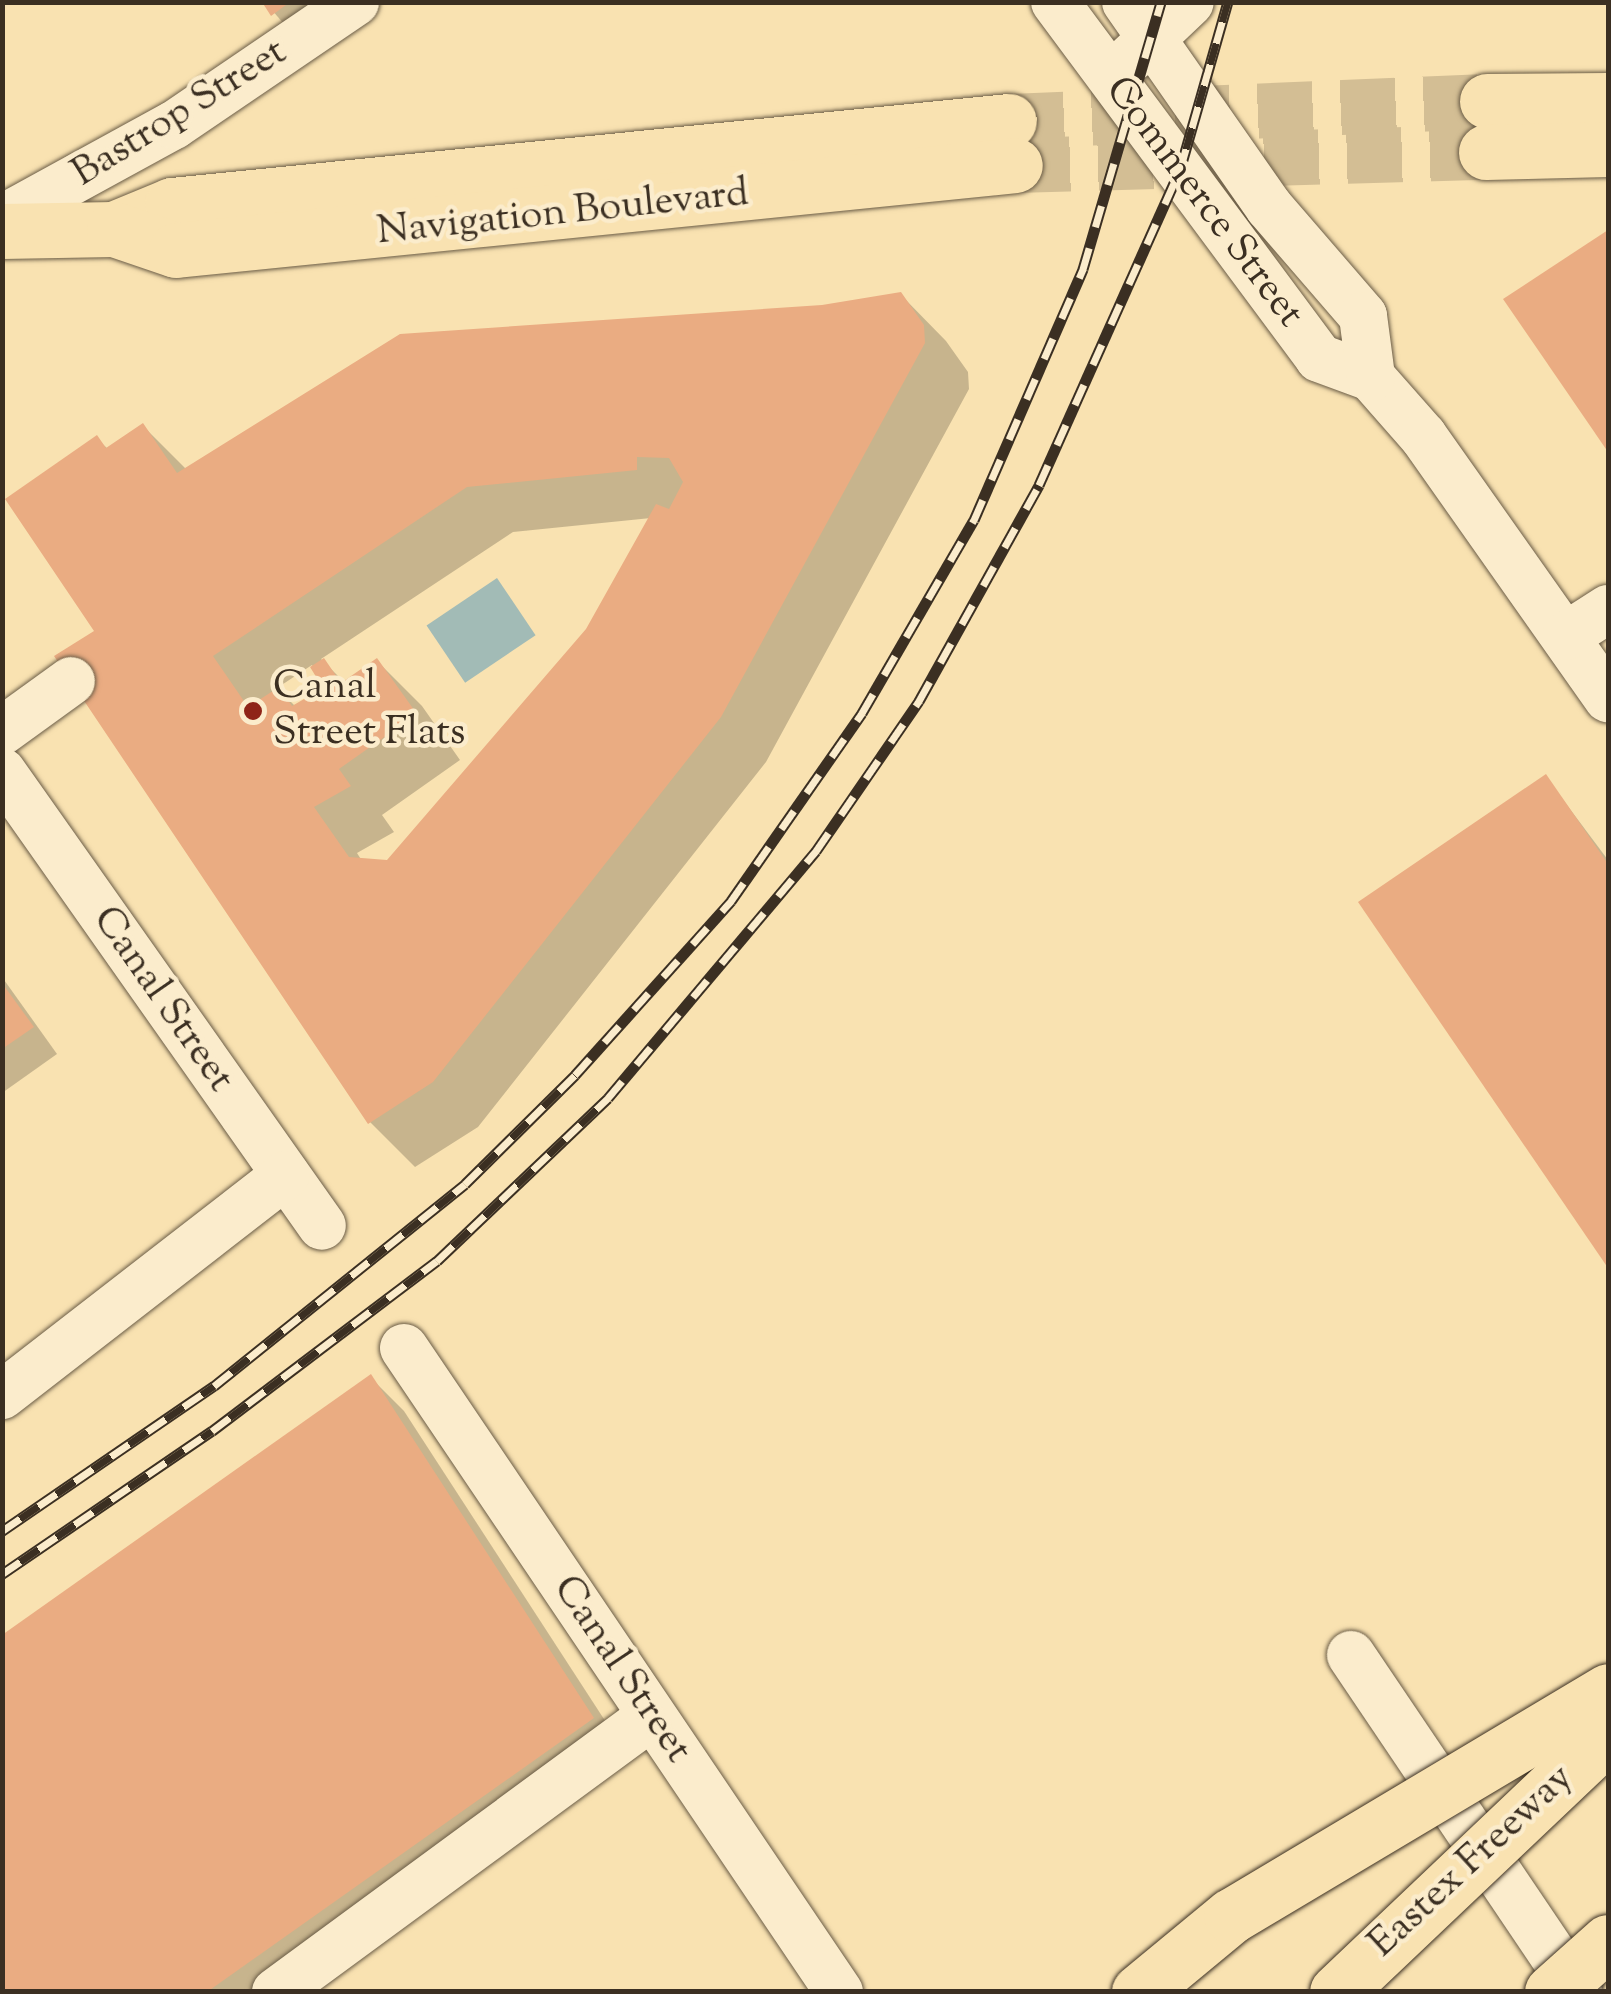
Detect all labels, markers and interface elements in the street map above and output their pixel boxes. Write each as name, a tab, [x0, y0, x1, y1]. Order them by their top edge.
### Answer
street label: Bastrop Street	[64, 29, 296, 199]
street label: Commerce Street	[1093, 68, 1313, 338]
street label: Navigation Boulevard	[375, 171, 751, 257]
place label: Canal Street Flats	[273, 664, 466, 758]
marker: Canal Street Flats	[242, 700, 264, 722]
street label: Canal Street	[81, 898, 243, 1102]
street label: Canal Street	[541, 1567, 701, 1773]
street label: Eastex Freeway	[1360, 1755, 1584, 1969]

